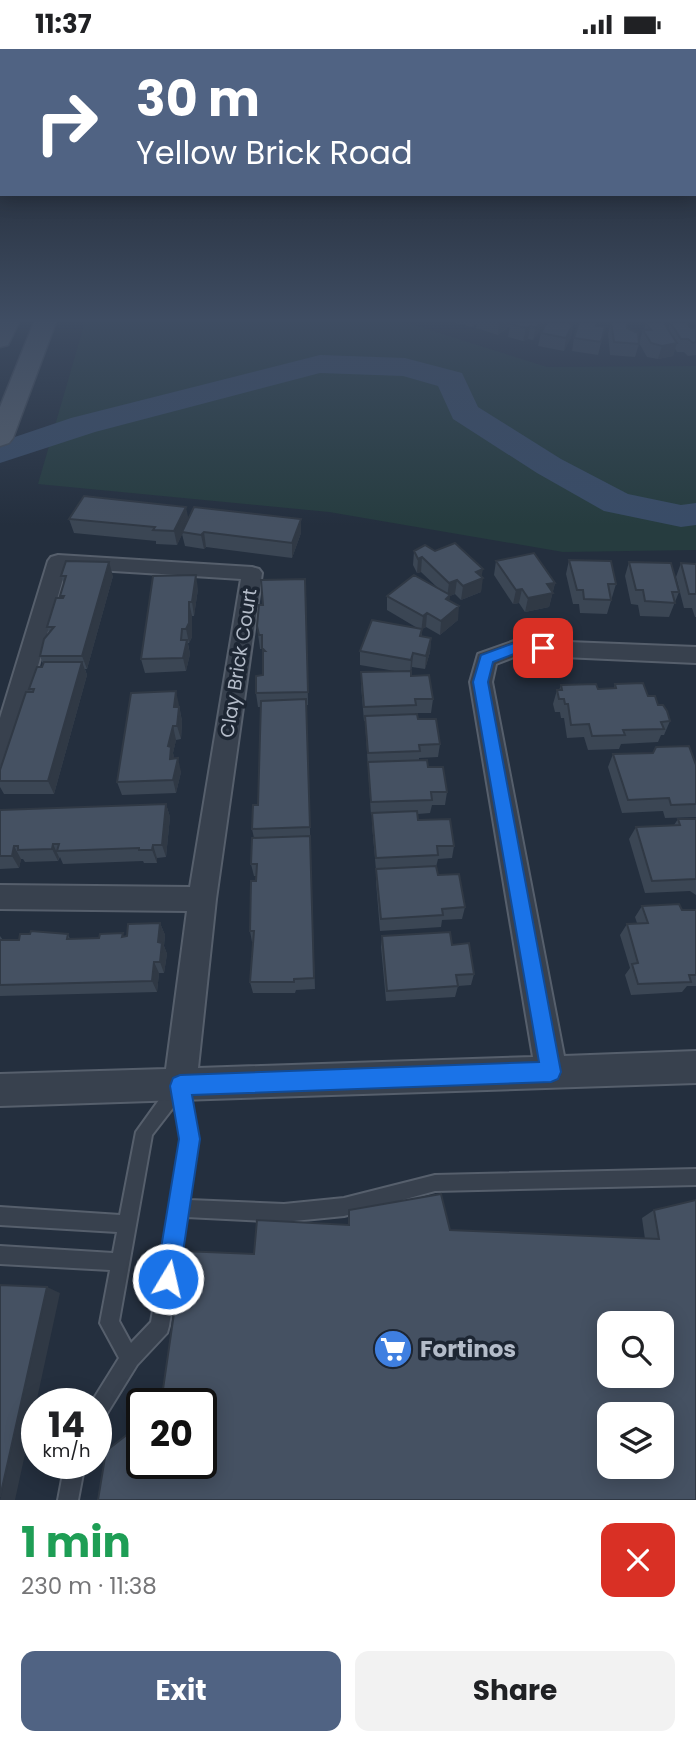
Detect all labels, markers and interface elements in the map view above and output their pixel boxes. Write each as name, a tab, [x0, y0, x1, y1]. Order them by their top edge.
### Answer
text: 11:37	[35, 6, 92, 42]
text: 30 m	[136, 65, 260, 133]
icon: right	[21, 77, 112, 168]
text: Yellow Brick Road	[136, 130, 413, 175]
street label: Clay Brick Court	[213, 586, 264, 740]
pin	[513, 618, 573, 678]
icon: arrive	[524, 629, 562, 667]
position arrow	[131, 1242, 205, 1316]
map controls	[597, 1311, 674, 1479]
button: search	[597, 1311, 674, 1388]
supermarket icon: Fortinos	[372, 1328, 414, 1370]
place label: Fortinos	[420, 1333, 516, 1365]
speed limit sign: 20	[126, 1388, 217, 1479]
text: 14	[48, 1400, 85, 1449]
button: layers	[597, 1402, 674, 1479]
text: km/h	[43, 1438, 90, 1463]
text: 1 min	[21, 1513, 131, 1572]
button: close	[601, 1523, 675, 1597]
text: 230 m · 11:38	[21, 1570, 157, 1602]
button: Exit	[21, 1651, 341, 1731]
button: Share	[355, 1651, 675, 1731]

